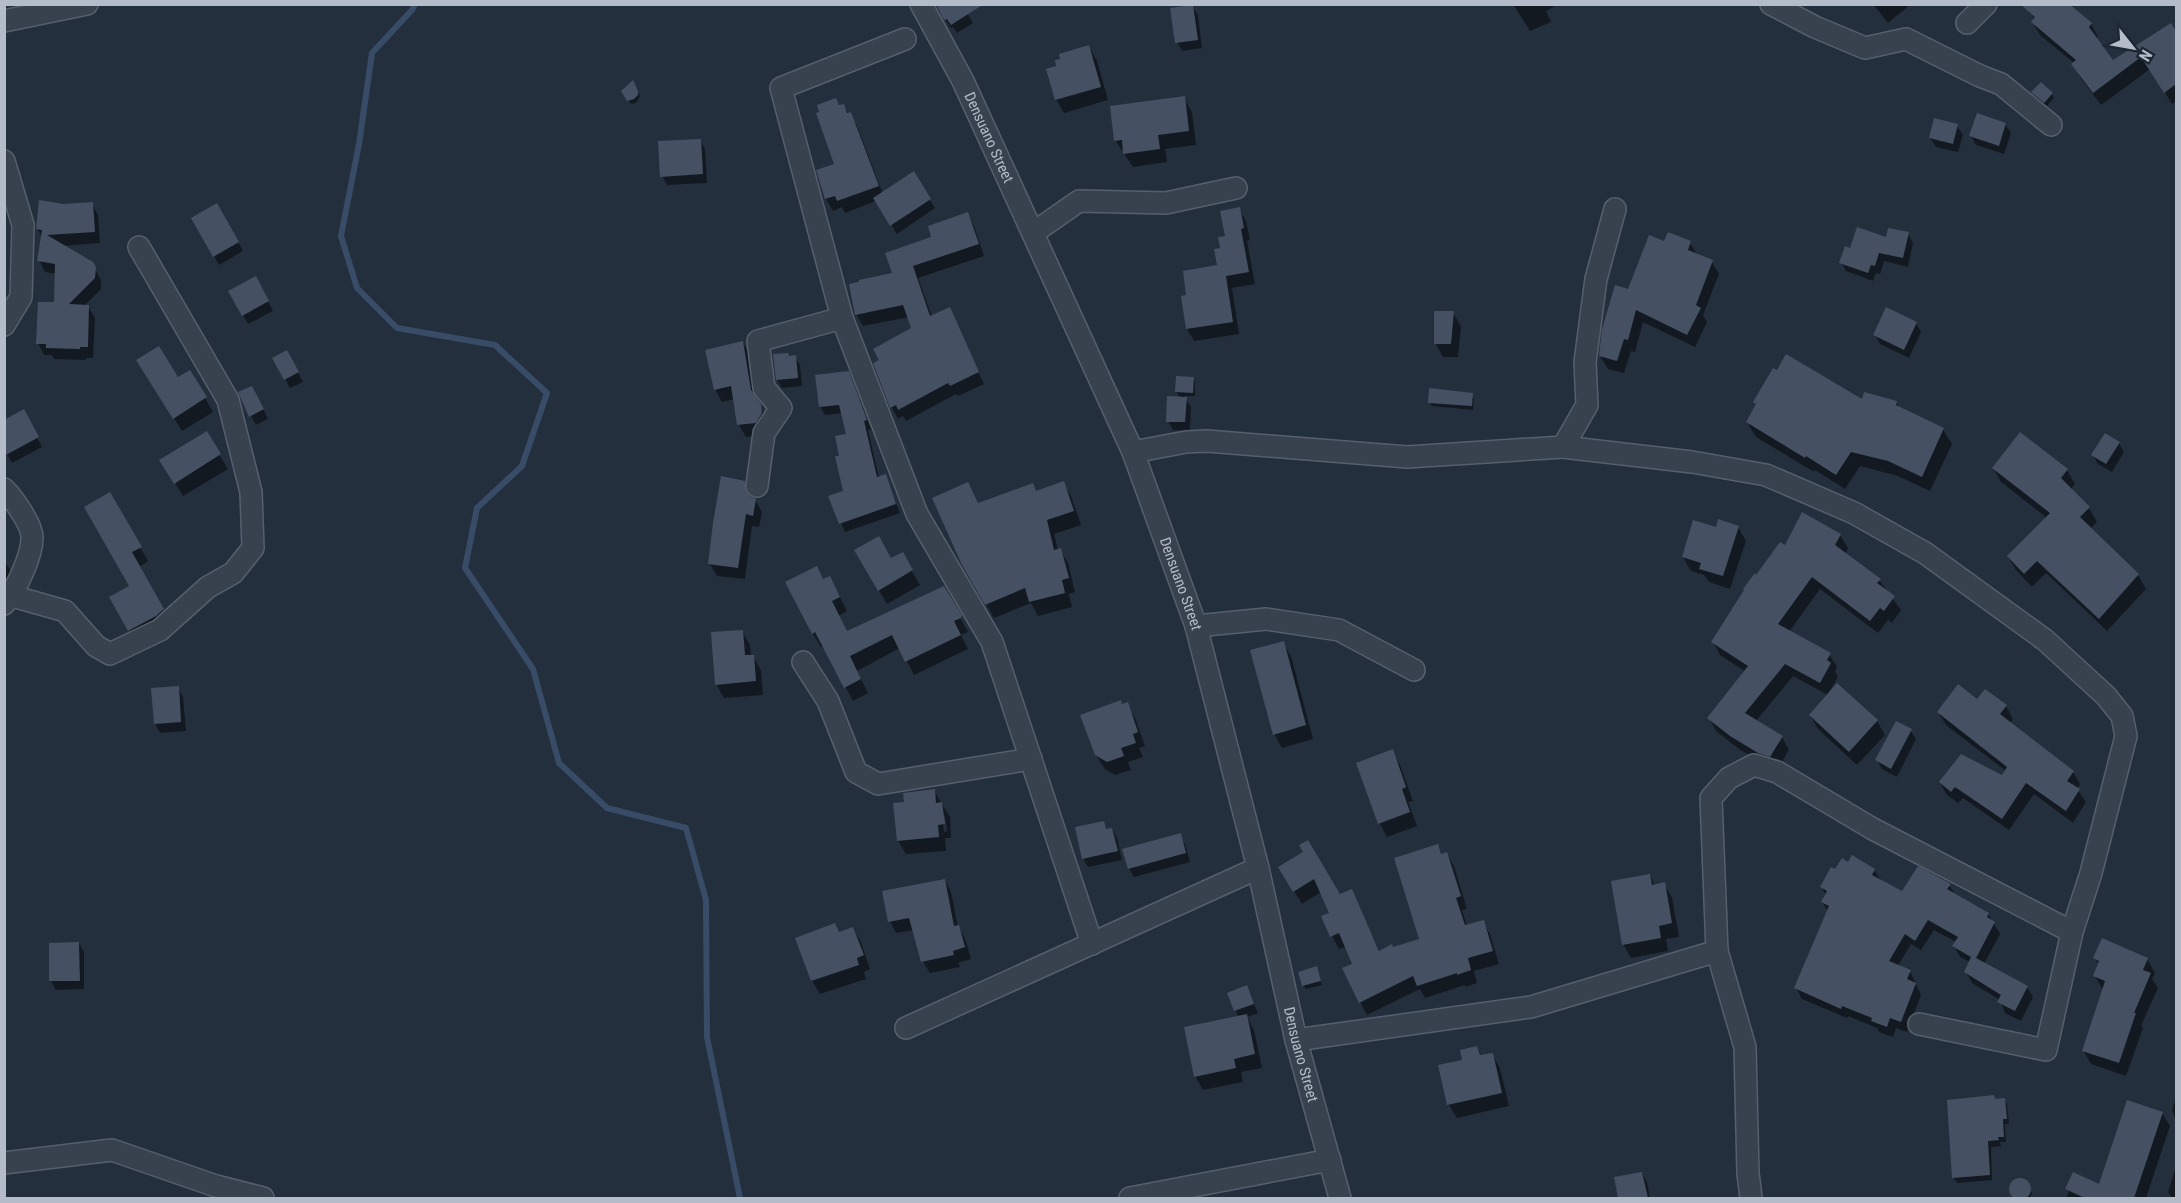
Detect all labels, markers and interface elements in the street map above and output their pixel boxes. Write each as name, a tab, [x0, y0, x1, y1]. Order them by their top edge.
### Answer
north arrow	[2103, 18, 2163, 78]
text: N	[2135, 46, 2156, 65]
street label: Densuano Street	[960, 90, 1017, 186]
street label: Densuano Street	[1156, 535, 1206, 632]
street label: Densuano Street	[1280, 1005, 1322, 1104]

